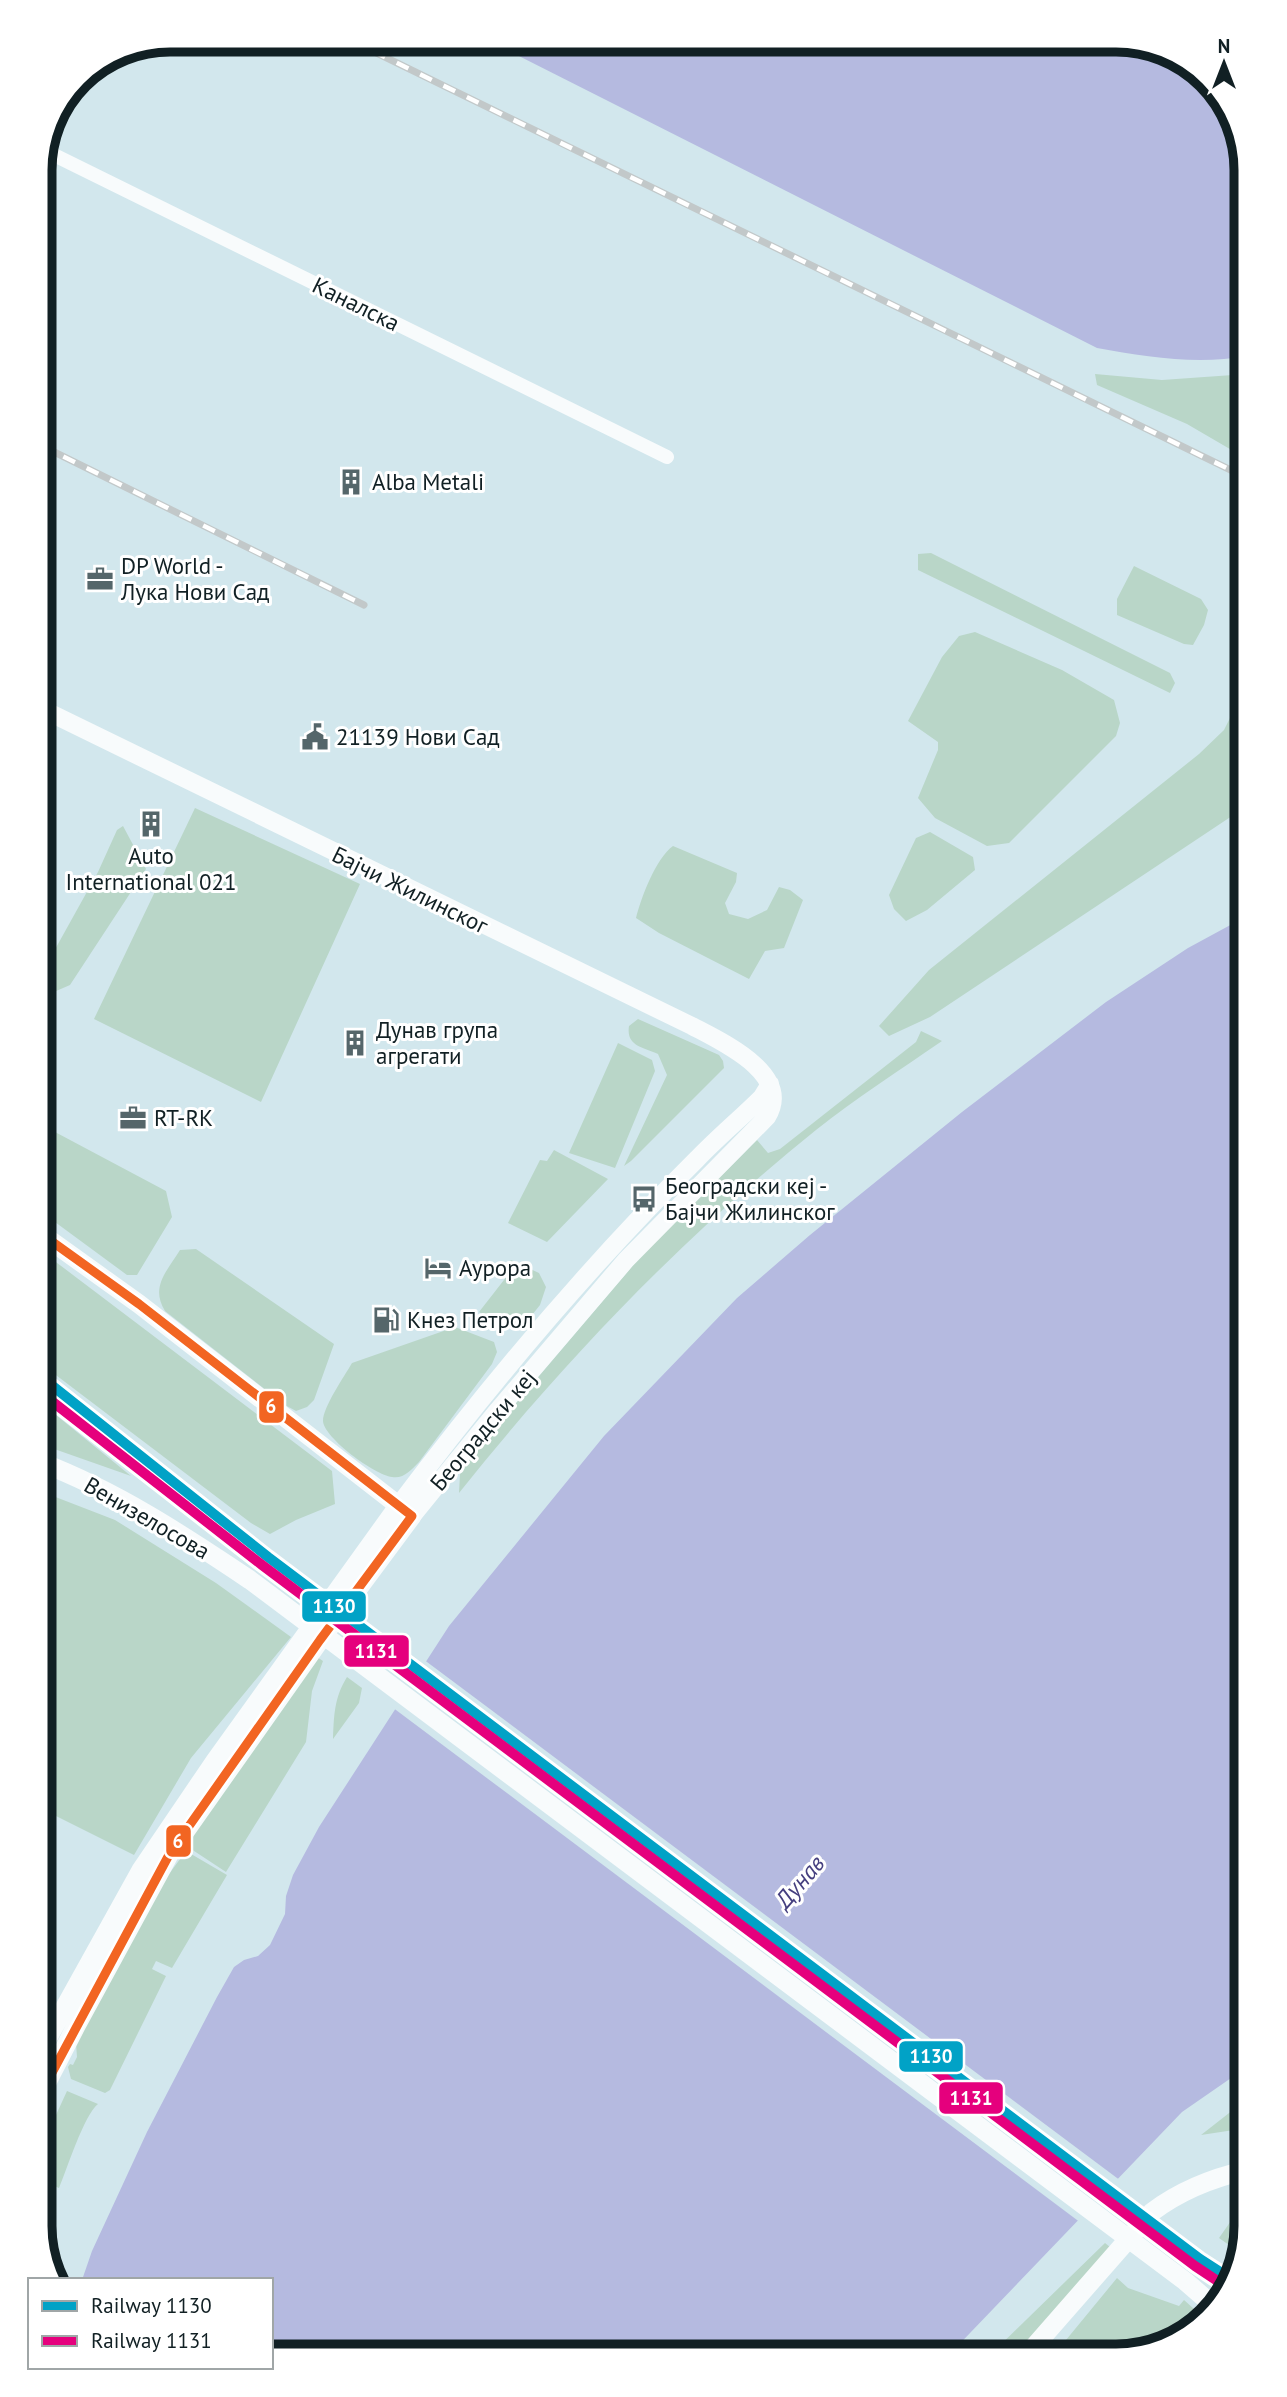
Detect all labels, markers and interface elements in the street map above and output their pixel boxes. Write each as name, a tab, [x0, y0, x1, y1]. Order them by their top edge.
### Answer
north arrow	[1189, 28, 1259, 98]
text: N	[1218, 34, 1230, 58]
street label: Каналска	[308, 270, 405, 337]
building icon: Alba Metali	[336, 467, 366, 497]
place label: Alba Metali	[372, 467, 484, 496]
place label: DP World - Лука Нови Сад	[120, 551, 270, 606]
office icon: DP World - Лука Нови Сад	[85, 564, 115, 594]
public building icon: 21139 Нови Сад	[300, 722, 330, 752]
place label: 21139 Нови Сад	[336, 722, 500, 751]
building icon: Auto International 021	[136, 809, 166, 839]
street label: Бајчи Жилинског	[328, 839, 493, 940]
place label: Auto International 021	[65, 841, 237, 896]
place label: Дунав група агрегати	[376, 1015, 498, 1070]
building icon: Дунав група агрегати	[340, 1028, 370, 1058]
office icon: RT-RK	[118, 1103, 148, 1133]
place label: RT-RK	[154, 1103, 213, 1132]
place label: Београдски кеј - Бајчи Жилинског	[665, 1171, 835, 1226]
bus stop icon: Београдски кеј - Бајчи Жилинског	[629, 1184, 659, 1214]
hotel icon: Аурора	[423, 1253, 453, 1283]
place label: Аурора	[459, 1253, 531, 1282]
fuel station icon: Кнез Петрол	[371, 1305, 401, 1335]
place label: Кнез Петрол	[407, 1305, 534, 1334]
street label: Београдски кеј	[423, 1363, 542, 1496]
line badge: 6	[258, 1390, 285, 1424]
text: 6	[266, 1394, 276, 1418]
street label: Венизелосова	[79, 1470, 215, 1565]
line badge: 1130	[301, 1590, 367, 1623]
text: 1130	[312, 1594, 356, 1618]
line badge: 1131	[343, 1634, 410, 1668]
text: 1131	[354, 1639, 398, 1663]
line badge: 6	[165, 1824, 192, 1858]
text: 6	[173, 1829, 183, 1853]
water label: Дунав	[767, 1848, 831, 1916]
line badge: 1130	[898, 2040, 964, 2073]
text: 1130	[909, 2044, 953, 2068]
line badge: 1131	[938, 2081, 1004, 2115]
text: 1131	[949, 2086, 993, 2110]
legend	[28, 2278, 273, 2369]
text: Railway 1130	[91, 2292, 212, 2319]
text: Railway 1131	[91, 2327, 212, 2354]

